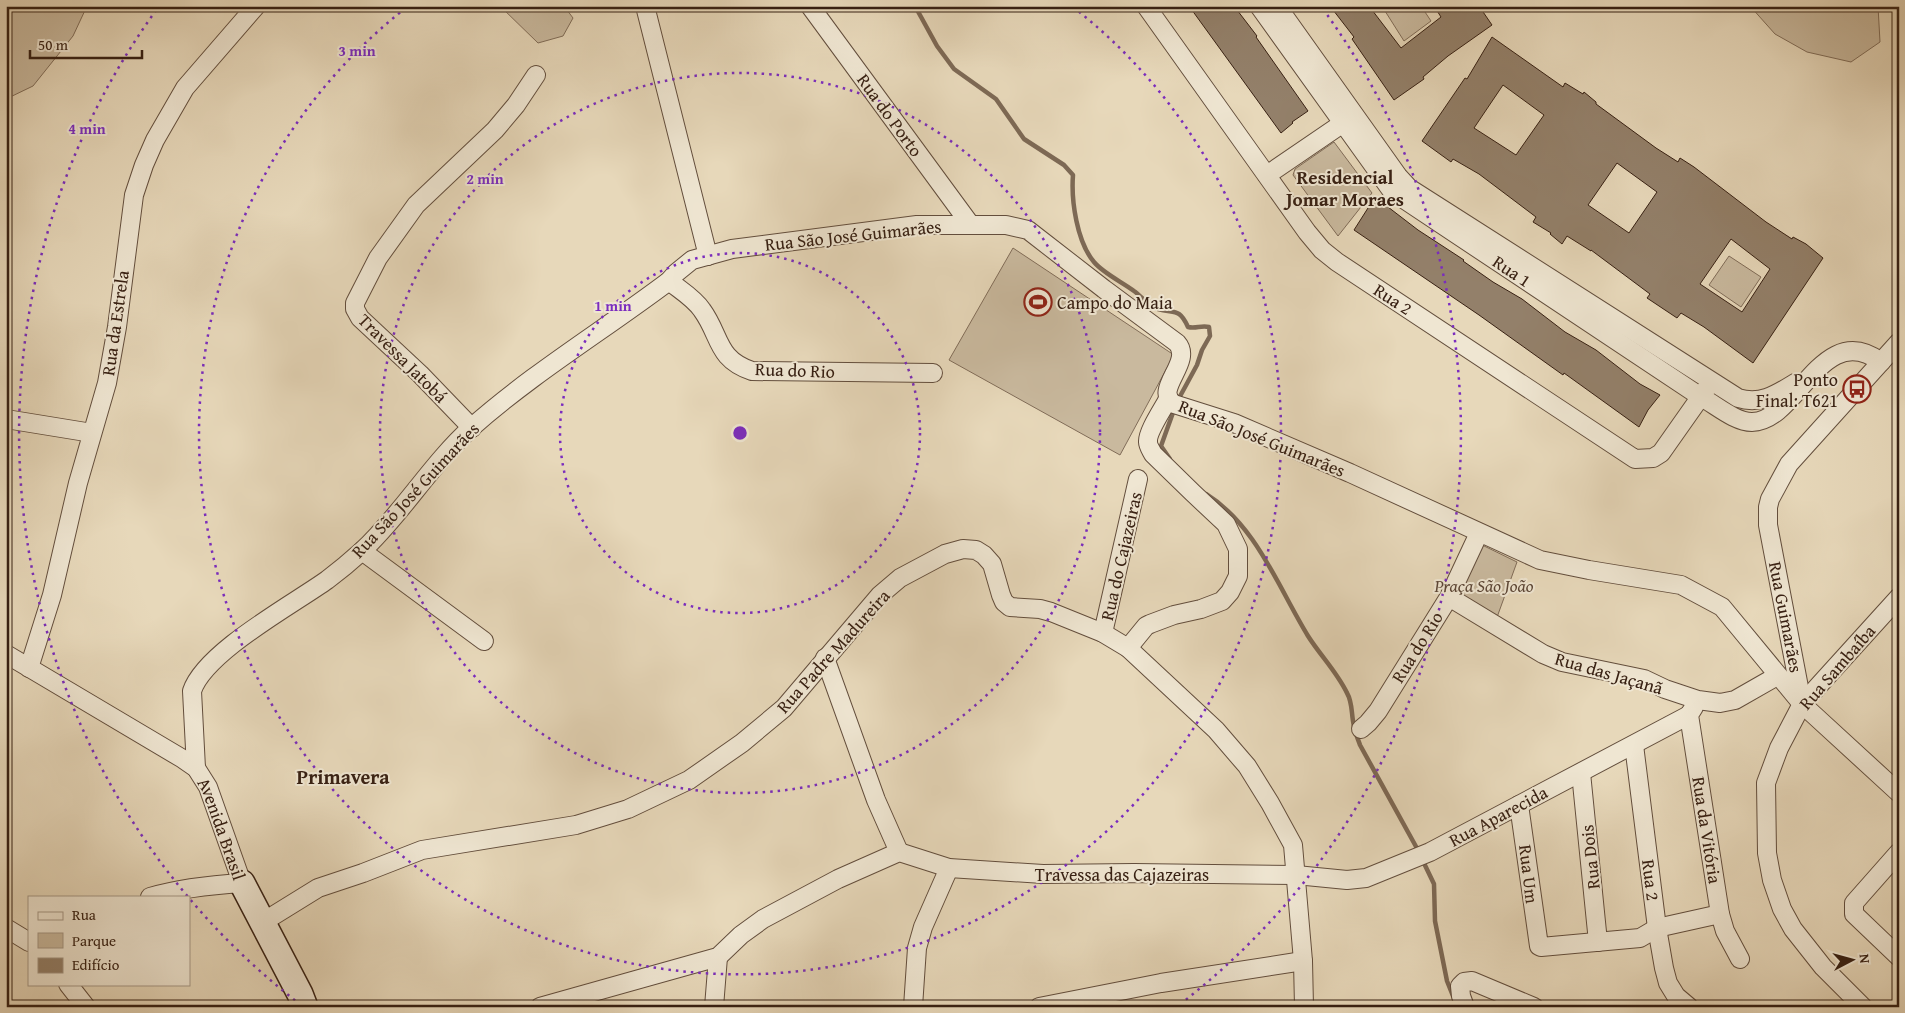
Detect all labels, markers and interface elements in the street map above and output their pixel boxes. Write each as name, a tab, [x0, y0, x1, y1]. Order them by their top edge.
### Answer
scale bar	[30, 28, 142, 60]
text: 50 m	[38, 34, 69, 55]
text: 3 min	[338, 40, 376, 61]
street label: Rua do Porto	[851, 68, 929, 162]
text: 4 min	[68, 118, 106, 139]
district label: Residencial Jomar Moraes	[1283, 163, 1404, 213]
text: 2 min	[466, 168, 504, 189]
street label: Rua São José Guimarães	[763, 212, 943, 258]
street label: Rua 1	[1487, 248, 1537, 294]
street label: Rua da Estrela	[94, 268, 136, 378]
street label: Rua 2	[1368, 276, 1418, 322]
sports icon: Campo do Maia	[1023, 287, 1053, 317]
place label: Campo do Maia	[1057, 289, 1173, 316]
text: 1 min	[594, 295, 632, 316]
street label: Travessa Jatobá	[352, 307, 454, 409]
street label: Rua do Rio	[755, 355, 835, 385]
place label: Ponto Final: T621	[1756, 366, 1838, 414]
bus stop icon: Ponto Final: T621	[1842, 374, 1872, 404]
street label: Rua São José Guimarães	[1175, 392, 1349, 484]
street label: Rua São José Guimarães	[345, 416, 485, 564]
centre of rings	[731, 424, 749, 442]
street label: Rua do Cajazeiras	[1093, 489, 1149, 623]
street label: Rua Guimarães	[1762, 559, 1810, 675]
park label: Praça São João	[1433, 572, 1534, 599]
street label: Rua Padre Madureira	[770, 583, 897, 719]
street label: Rua do Rio	[1384, 606, 1450, 688]
street label: Rua Sambaíba	[1792, 618, 1882, 716]
street label: Rua das Jaçanã	[1552, 645, 1667, 701]
district label: Primavera	[297, 762, 390, 791]
street label: Avenida Brasil	[191, 771, 253, 884]
street label: Rua da Vitória	[1685, 775, 1729, 886]
street label: Rua Aparecida	[1444, 778, 1553, 853]
street label: Rua Dois	[1573, 823, 1607, 891]
street label: Rua Um	[1512, 843, 1546, 905]
street label: Rua 2	[1635, 858, 1667, 902]
street label: Travessa das Cajazeiras	[1035, 861, 1209, 888]
legend	[28, 896, 190, 986]
text: Rua	[72, 904, 96, 925]
text: Parque	[72, 930, 116, 951]
north arrow	[1828, 936, 1878, 986]
text: N	[1854, 953, 1875, 965]
text: Edifício	[72, 954, 120, 975]

